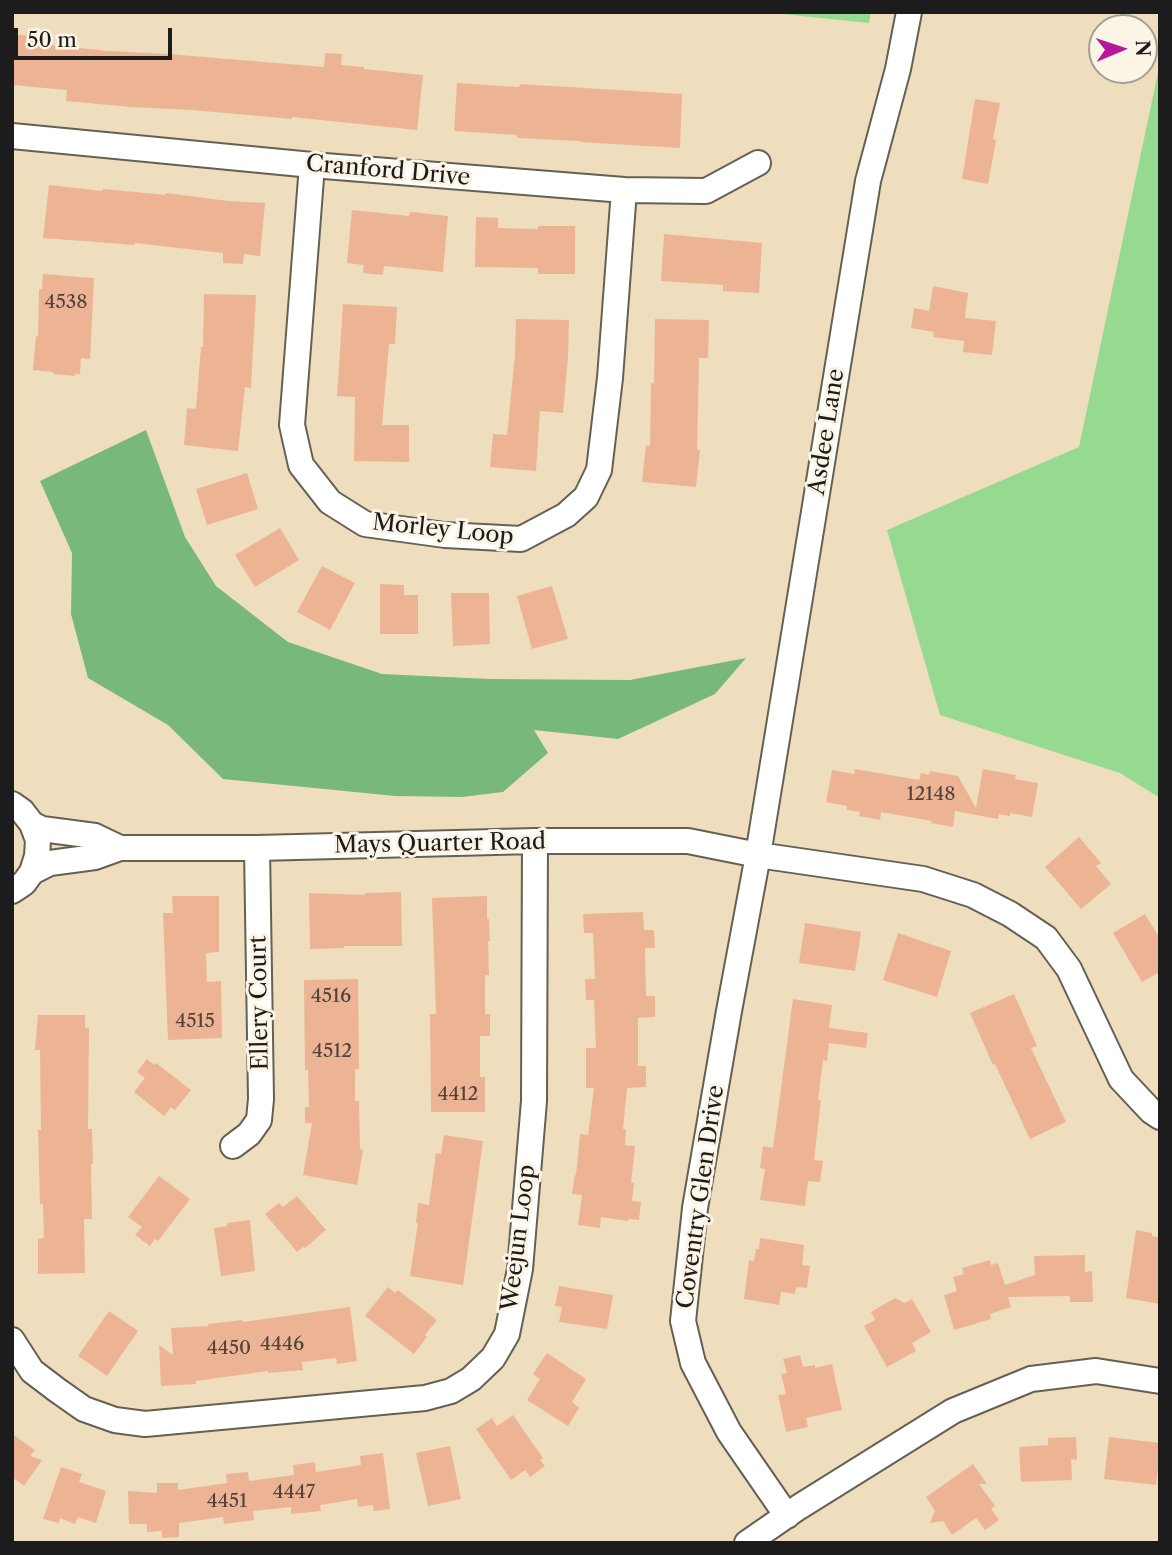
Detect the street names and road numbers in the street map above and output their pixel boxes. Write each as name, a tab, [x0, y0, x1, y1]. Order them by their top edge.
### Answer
street label: Cranford Drive	[305, 150, 471, 192]
street label: Asdee Lane	[803, 367, 851, 497]
street label: Morley Loop	[371, 509, 515, 551]
street label: Mays Quarter Road	[334, 828, 546, 860]
street label: Ellery Court	[245, 935, 275, 1071]
street label: Coventry Glen Drive	[672, 1083, 730, 1311]
street label: Weejun Loop	[496, 1163, 542, 1313]

